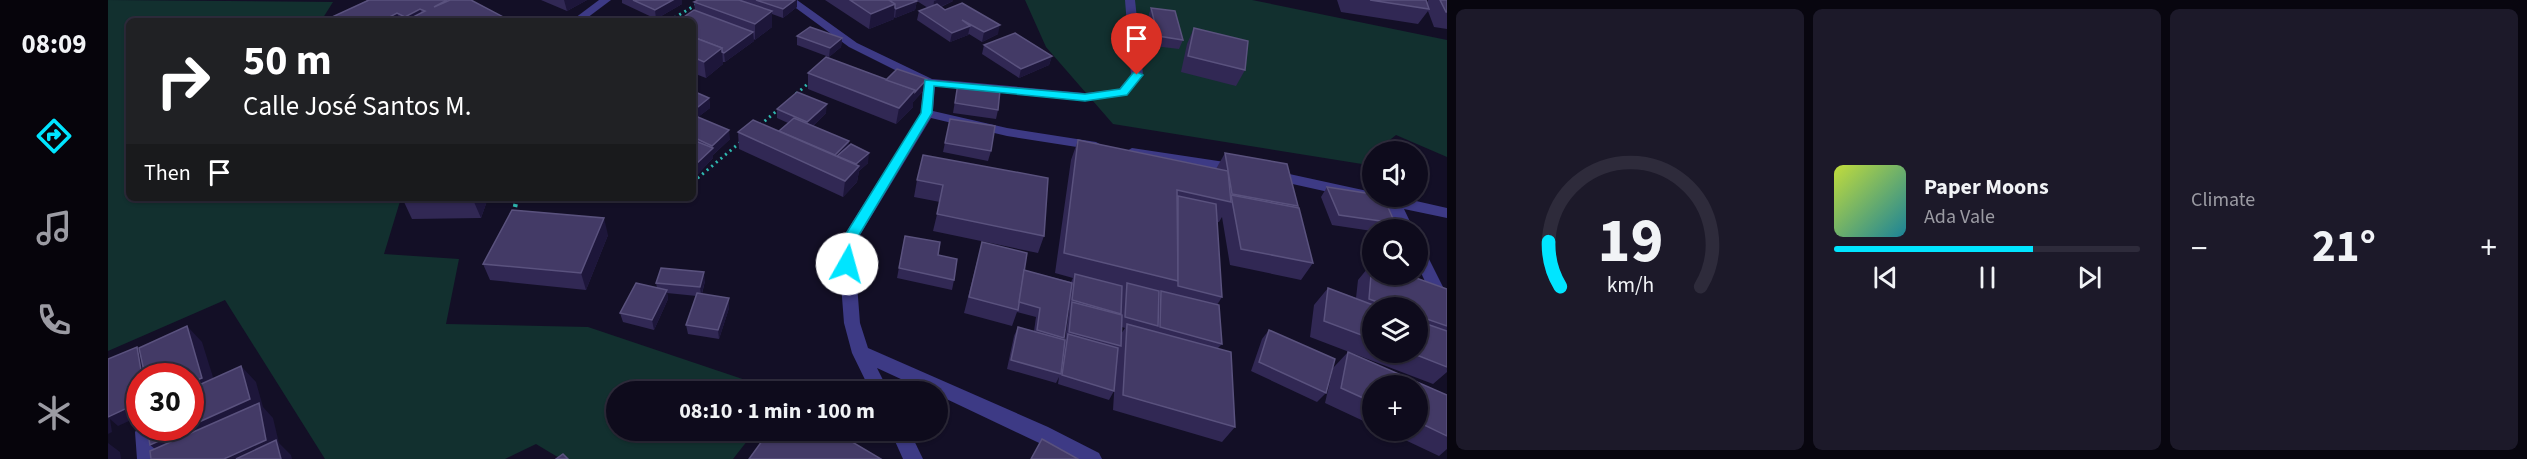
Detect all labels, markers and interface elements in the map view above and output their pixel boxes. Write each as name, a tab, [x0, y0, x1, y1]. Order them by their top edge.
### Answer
pin	[1111, 13, 1162, 75]
icon: arrive	[1120, 22, 1153, 55]
text: 08:09	[21, 25, 87, 64]
text: 50 m	[243, 31, 332, 91]
icon: right	[144, 42, 222, 120]
text: Calle José Santos M.	[243, 87, 471, 126]
icon: directions	[33, 115, 75, 157]
map controls	[1362, 141, 1428, 441]
button: sound	[1362, 141, 1428, 207]
icon: arrive	[203, 156, 236, 189]
text: Then	[144, 157, 191, 189]
text: Paper Moons	[1924, 171, 2049, 203]
text: Climate	[2191, 186, 2255, 214]
text: 19	[1597, 197, 1663, 286]
text: Ada Vale	[1924, 203, 1995, 231]
icon: music	[33, 207, 75, 249]
text: 21°	[2312, 215, 2376, 279]
button: search	[1362, 219, 1428, 285]
text: −	[2191, 225, 2207, 272]
text: +	[2481, 225, 2497, 272]
position arrow	[815, 232, 879, 296]
icon: previous	[1869, 261, 1902, 294]
icon: pause	[1971, 261, 2004, 294]
icon: next	[2073, 261, 2106, 294]
text: km/h	[1606, 270, 1654, 301]
button: layers	[1362, 297, 1428, 363]
icon: phone	[33, 299, 75, 341]
speed limit sign: 30	[126, 363, 204, 441]
button: +	[1362, 375, 1428, 441]
icon: climate	[33, 392, 75, 434]
text: 08:10 · 1 min · 100 m	[679, 395, 875, 427]

